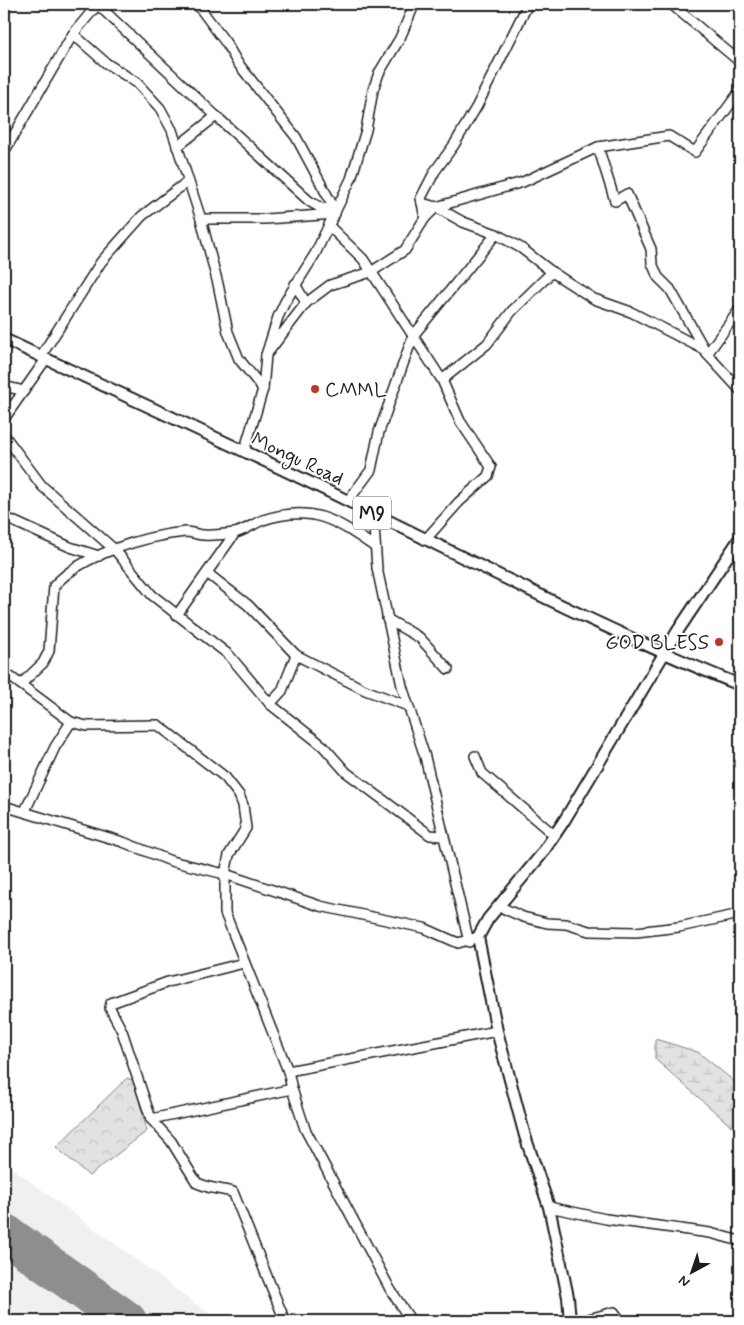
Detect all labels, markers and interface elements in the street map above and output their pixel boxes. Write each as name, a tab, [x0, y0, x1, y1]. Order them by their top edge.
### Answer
place label: CMML	[325, 377, 387, 404]
marker: CMML	[309, 383, 321, 395]
street label: Mongu Road	[246, 426, 348, 493]
road number: M9	[353, 496, 391, 530]
place label: GOD BLESS	[605, 630, 709, 657]
marker: GOD BLESS	[713, 636, 725, 648]
north arrow	[666, 1248, 716, 1298]
text: N	[675, 1271, 694, 1291]

